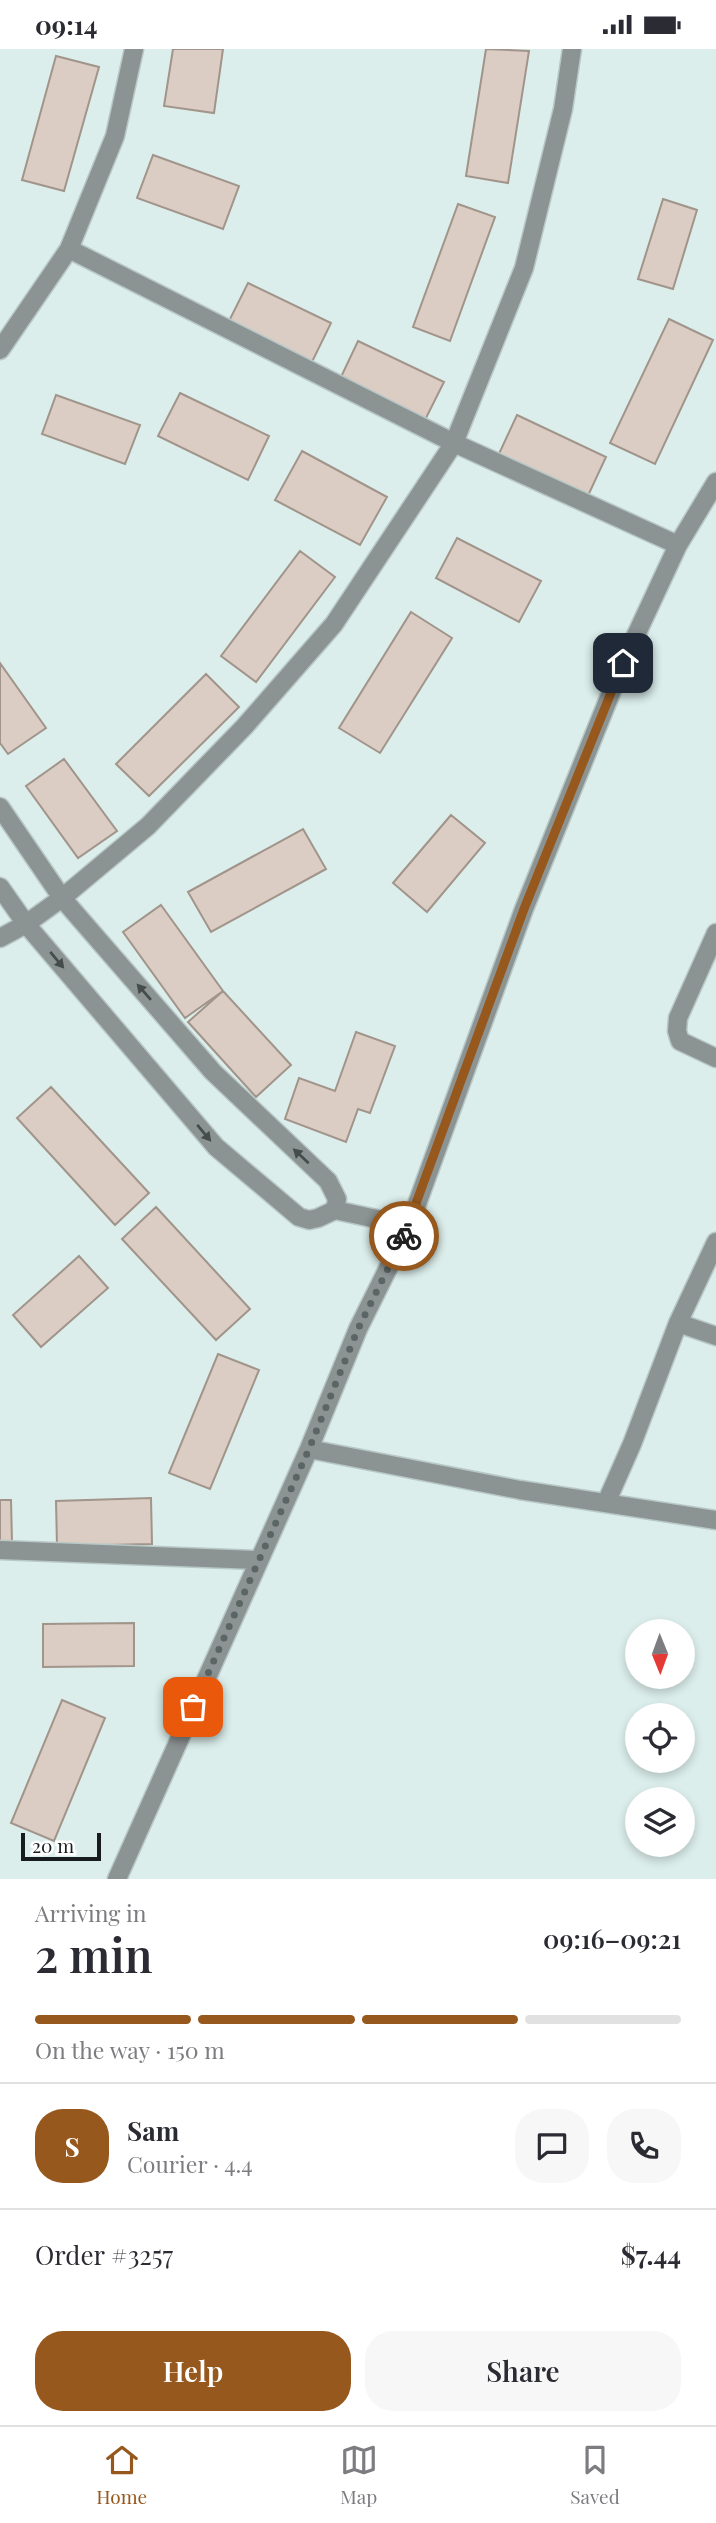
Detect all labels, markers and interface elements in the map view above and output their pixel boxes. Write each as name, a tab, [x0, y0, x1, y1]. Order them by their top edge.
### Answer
text: 09:14	[35, 7, 97, 42]
pin	[593, 633, 653, 693]
icon: home	[604, 644, 642, 682]
one-way arrow	[49, 951, 65, 969]
one-way arrow	[137, 984, 152, 1001]
one-way arrow	[196, 1125, 211, 1142]
one-way arrow	[292, 1148, 310, 1164]
courier	[369, 1201, 439, 1271]
icon: bike	[385, 1217, 423, 1255]
north arrow	[625, 1619, 695, 1689]
map controls	[625, 1619, 695, 1857]
pin	[163, 1677, 223, 1737]
icon: bag	[174, 1688, 212, 1726]
button: locate	[625, 1703, 695, 1773]
button: layers	[625, 1787, 695, 1857]
scale bar	[21, 1830, 102, 1862]
text: 20 m	[32, 1832, 74, 1858]
text: Arriving in	[35, 1897, 147, 1928]
text: 09:16–09:21	[543, 1921, 681, 1956]
text: 2 min	[35, 1923, 153, 1985]
text: On the way · 150 m	[35, 2034, 225, 2065]
button: chat	[515, 2109, 589, 2183]
button: phone	[607, 2109, 681, 2183]
text: Sam	[127, 2113, 179, 2148]
text: S	[64, 2129, 80, 2164]
text: Courier · 4.4	[127, 2148, 253, 2179]
text: Order #3257	[35, 2237, 173, 2272]
text: $7.44	[621, 2237, 681, 2272]
button: Help	[35, 2331, 351, 2411]
button: Share	[365, 2331, 681, 2411]
tab: Home	[96, 2441, 147, 2509]
tab: Map	[340, 2441, 378, 2509]
tab: Saved	[570, 2441, 620, 2509]

